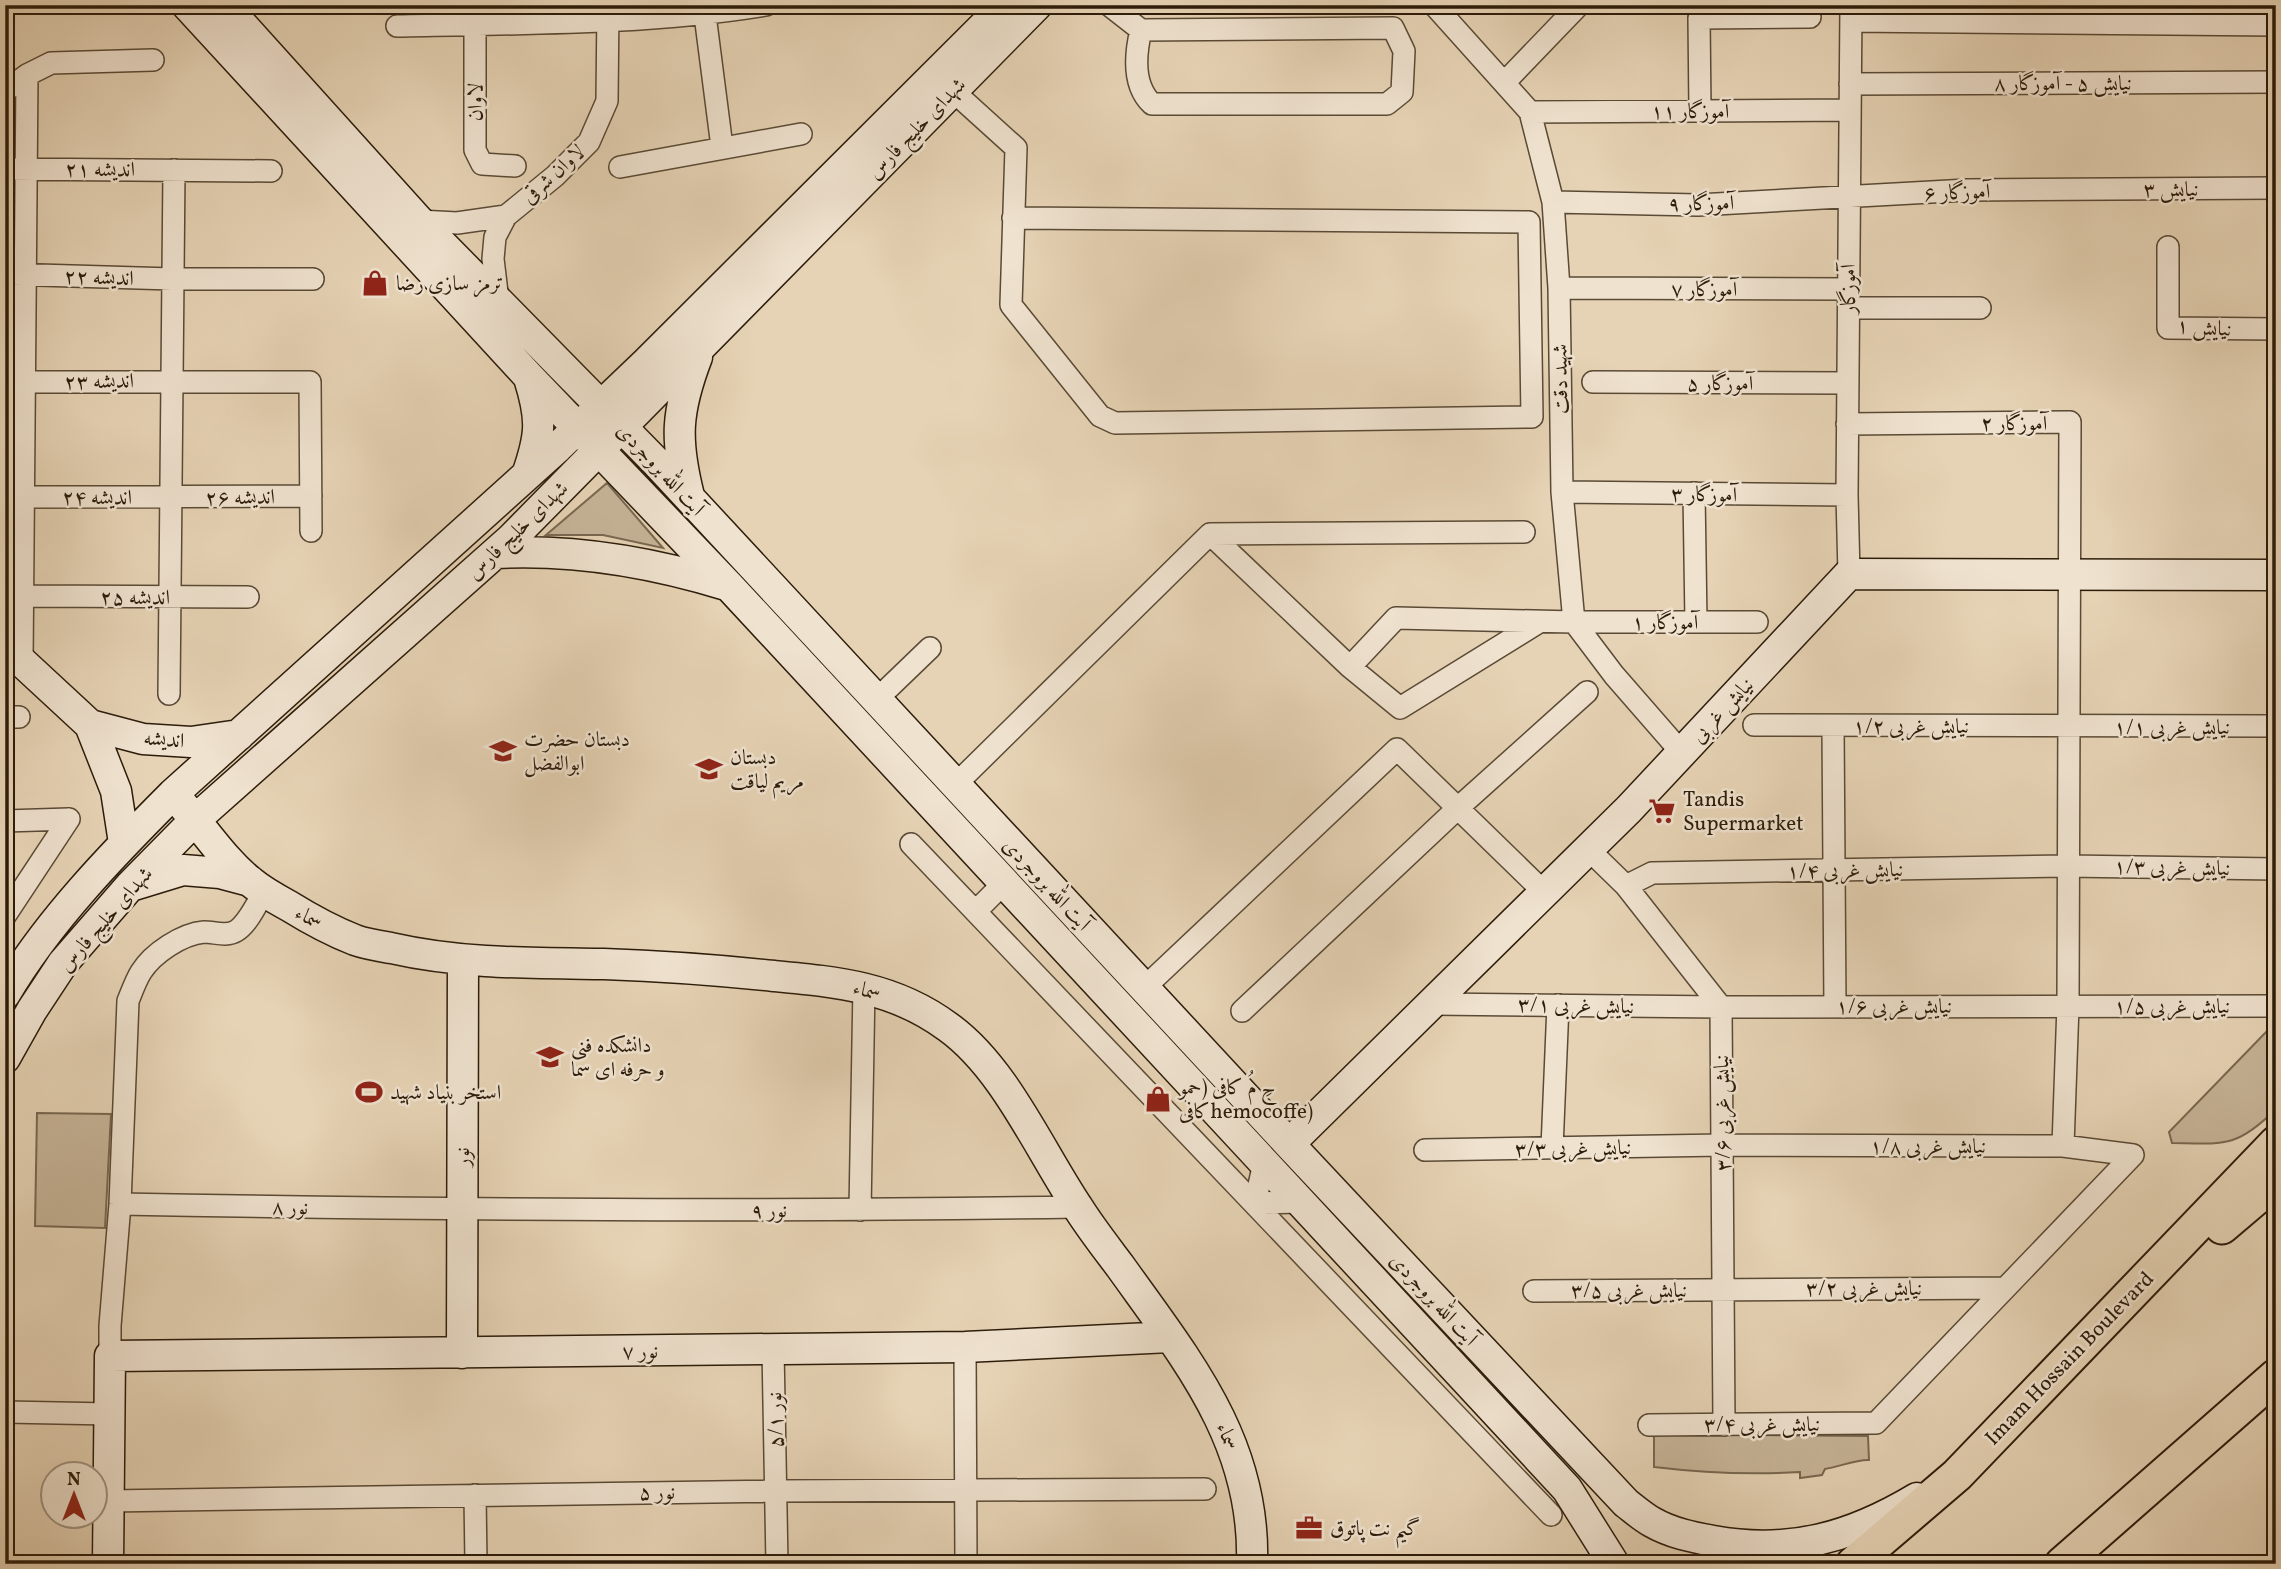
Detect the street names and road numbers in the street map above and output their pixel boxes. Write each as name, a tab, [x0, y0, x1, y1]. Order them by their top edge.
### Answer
street label: نیایش ۵ - آموزگار ۸	[1994, 70, 2132, 99]
street label: شهدای خلیج فارس	[861, 72, 975, 188]
street label: لاوان	[462, 83, 491, 121]
street label: آموزگار ۱۱	[1651, 98, 1732, 127]
street label: لاوان شرقی	[516, 139, 592, 211]
street label: اندیشه ۲۱	[65, 156, 135, 185]
street label: نیایش ۳	[2143, 176, 2199, 205]
street label: آموزگار ۶	[1923, 178, 1993, 209]
street label: آموزگار ۹	[1668, 189, 1737, 220]
street label: آموزگار	[1835, 262, 1864, 316]
street label: اندیشه ۲۲	[64, 263, 134, 294]
street label: آموزگار ۷	[1671, 276, 1740, 305]
street label: نیایش ۱	[2175, 312, 2233, 345]
street label: شهید دقت	[1546, 344, 1577, 414]
street label: اندیشه ۲۳	[64, 367, 134, 398]
street label: آموزگار ۵	[1687, 370, 1756, 399]
street label: آموزگار ۲	[1981, 410, 2050, 439]
street label: آیت الله بروجردی	[609, 414, 715, 525]
street label: شهدای خلیج فارس	[461, 475, 577, 589]
street label: آموزگار ۳	[1671, 480, 1740, 511]
street label: اندیشه ۲۶	[205, 483, 275, 514]
street label: اندیشه ۲۴	[62, 484, 132, 513]
street label: اندیشه ۲۵	[100, 584, 170, 613]
street label: آموزگار ۱	[1632, 609, 1701, 638]
street label: نیایش غربی	[1685, 672, 1761, 750]
street label: نیایش غربی ۱/۲	[1853, 713, 1969, 742]
street label: نیایش غربی ۱/۱	[2114, 714, 2230, 743]
street label: اندیشه	[142, 724, 186, 757]
street label: آیت الله بروجردی	[995, 829, 1101, 940]
street label: نیایش غربی ۱/۳	[2113, 853, 2231, 884]
street label: نیایش غربی ۱/۴	[1786, 856, 1904, 887]
street label: شهدای خلیج فارس	[52, 861, 162, 981]
street label: سماء	[289, 899, 327, 938]
street label: سماء	[849, 974, 884, 1009]
street label: نیایش غربی ۳/۱	[1517, 991, 1635, 1022]
street label: نیایش غربی ۱/۶	[1836, 993, 1952, 1022]
street label: نیایش غربی ۱/۵	[2114, 993, 2230, 1022]
street label: نیایش غربی ۳/۶	[1708, 1054, 1739, 1172]
street label: نیایش غربی ۱/۸	[1870, 1133, 1986, 1162]
street label: نیایش غربی ۳/۳	[1514, 1134, 1632, 1165]
street label: نور	[449, 1147, 478, 1169]
street label: نور ۸	[272, 1194, 308, 1223]
street label: نور ۹	[751, 1197, 787, 1226]
street label: آیت الله بروجردی	[1382, 1244, 1488, 1355]
street label: Imam Hossain Boulevard	[1979, 1266, 2161, 1453]
street label: نیایش غربی ۳/۲	[1806, 1275, 1922, 1304]
street label: نیایش غربی ۳/۵	[1571, 1277, 1687, 1306]
street label: نور ۷	[622, 1338, 658, 1367]
street label: نور ۵/۱	[761, 1391, 792, 1448]
street label: نیایش غربی ۳/۴	[1704, 1411, 1820, 1440]
street label: سماء	[1208, 1418, 1245, 1455]
street label: نور ۵	[639, 1479, 675, 1508]

